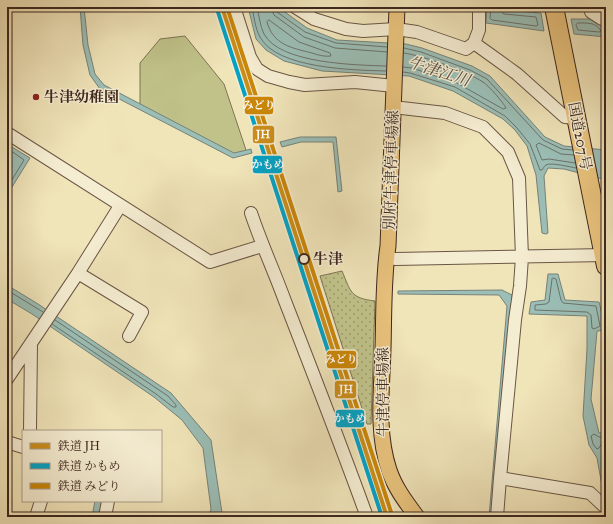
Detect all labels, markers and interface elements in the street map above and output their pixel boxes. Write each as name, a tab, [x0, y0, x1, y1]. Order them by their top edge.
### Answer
water label: 牛津江川	[406, 52, 474, 91]
place label: 牛津幼稚園	[44, 88, 119, 106]
marker: 牛津幼稚園	[31, 92, 41, 102]
line badge: みどり	[244, 96, 274, 115]
text: みどり	[243, 99, 276, 112]
street label: 国道207号	[565, 100, 595, 172]
street label: 別府牛津停車場線	[380, 110, 402, 230]
line badge: JH	[252, 125, 275, 144]
text: JH	[254, 128, 270, 142]
line badge: かもめ	[252, 155, 283, 174]
text: かもめ	[252, 158, 285, 171]
place label: 牛津	[313, 250, 343, 268]
marker: 牛津	[298, 253, 310, 265]
street label: 牛津停車場線	[374, 347, 392, 437]
line badge: みどり	[326, 350, 357, 369]
text: みどり	[325, 353, 358, 366]
line badge: JH	[334, 380, 357, 399]
text: JH	[337, 383, 353, 397]
line badge: かもめ	[335, 409, 365, 428]
text: かもめ	[334, 412, 367, 425]
legend	[22, 430, 162, 502]
text: 鉄道 JH	[57, 439, 100, 454]
text: 鉄道 かもめ	[57, 459, 121, 473]
text: 鉄道 みどり	[57, 479, 121, 493]

